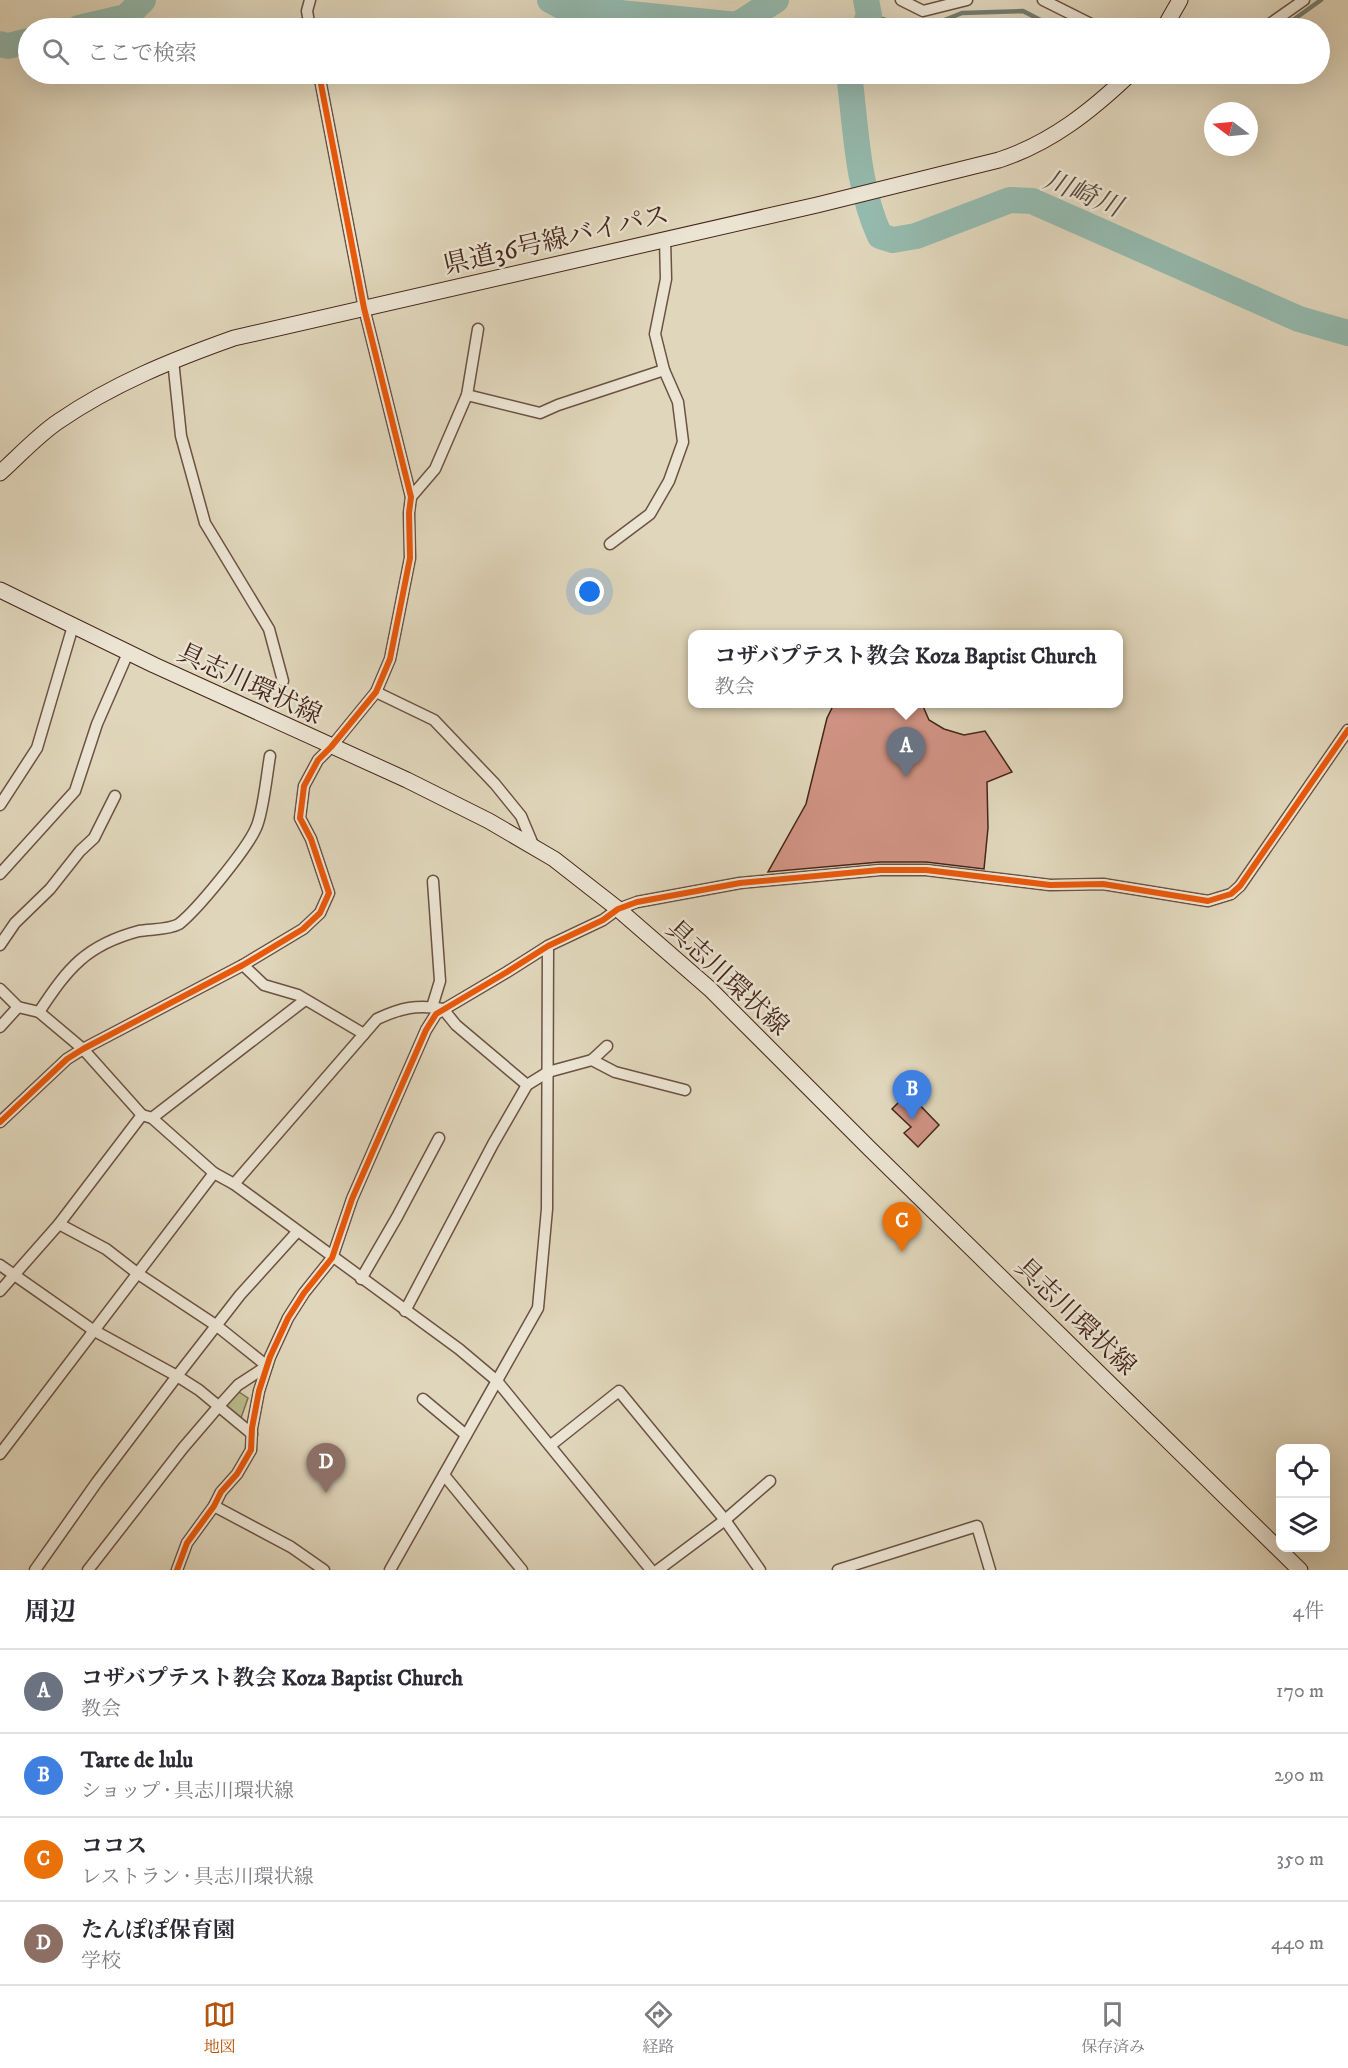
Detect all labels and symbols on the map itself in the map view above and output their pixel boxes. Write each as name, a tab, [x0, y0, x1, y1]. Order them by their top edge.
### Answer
north arrow	[1204, 102, 1258, 156]
water label: 川崎川	[1039, 163, 1129, 226]
street label: 県道36号線バイパス	[440, 198, 672, 282]
your location	[575, 577, 604, 606]
street label: 具志川環状線	[172, 636, 327, 732]
pin: A	[886, 728, 926, 777]
street label: 具志川環状線	[659, 913, 795, 1043]
pin: B	[892, 1070, 932, 1120]
pin: C	[882, 1202, 922, 1252]
street label: 具志川環状線	[1007, 1251, 1143, 1383]
pin: D	[306, 1444, 346, 1493]

